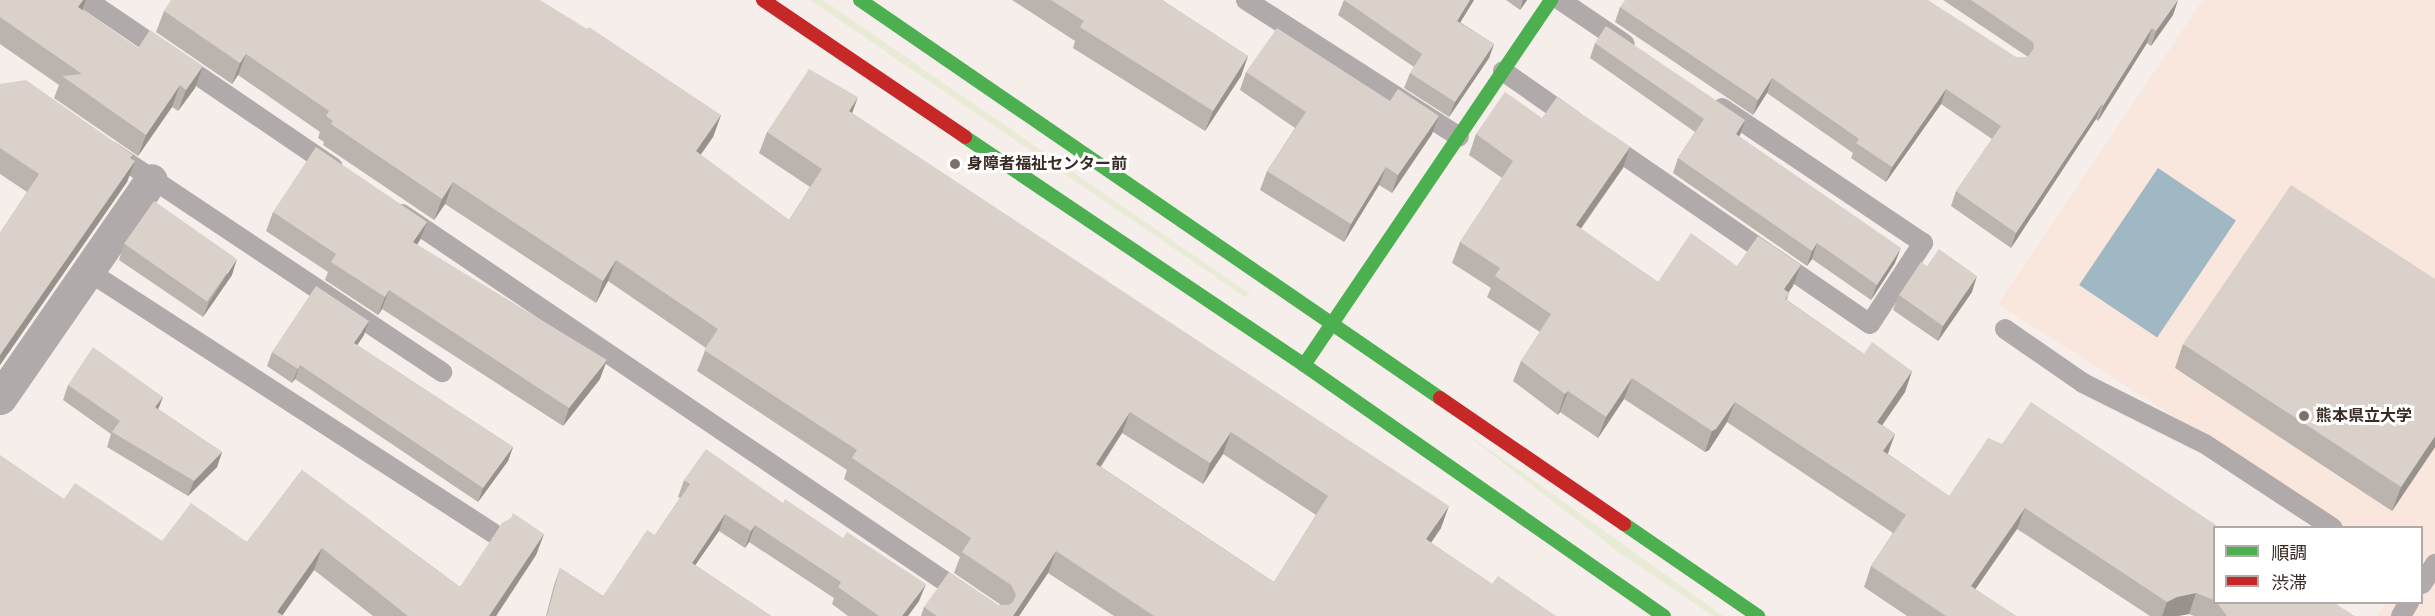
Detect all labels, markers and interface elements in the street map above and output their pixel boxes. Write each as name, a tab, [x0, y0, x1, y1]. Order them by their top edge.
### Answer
place label: 身障者福祉センター前	[967, 154, 1127, 174]
marker: 身障者福祉センター前	[948, 157, 962, 171]
place label: 熊本県立大学	[2316, 406, 2412, 426]
marker: 熊本県立大学	[2297, 409, 2311, 423]
legend	[2213, 526, 2423, 604]
text: 順調	[2271, 542, 2307, 563]
text: 渋滞	[2271, 572, 2307, 593]

